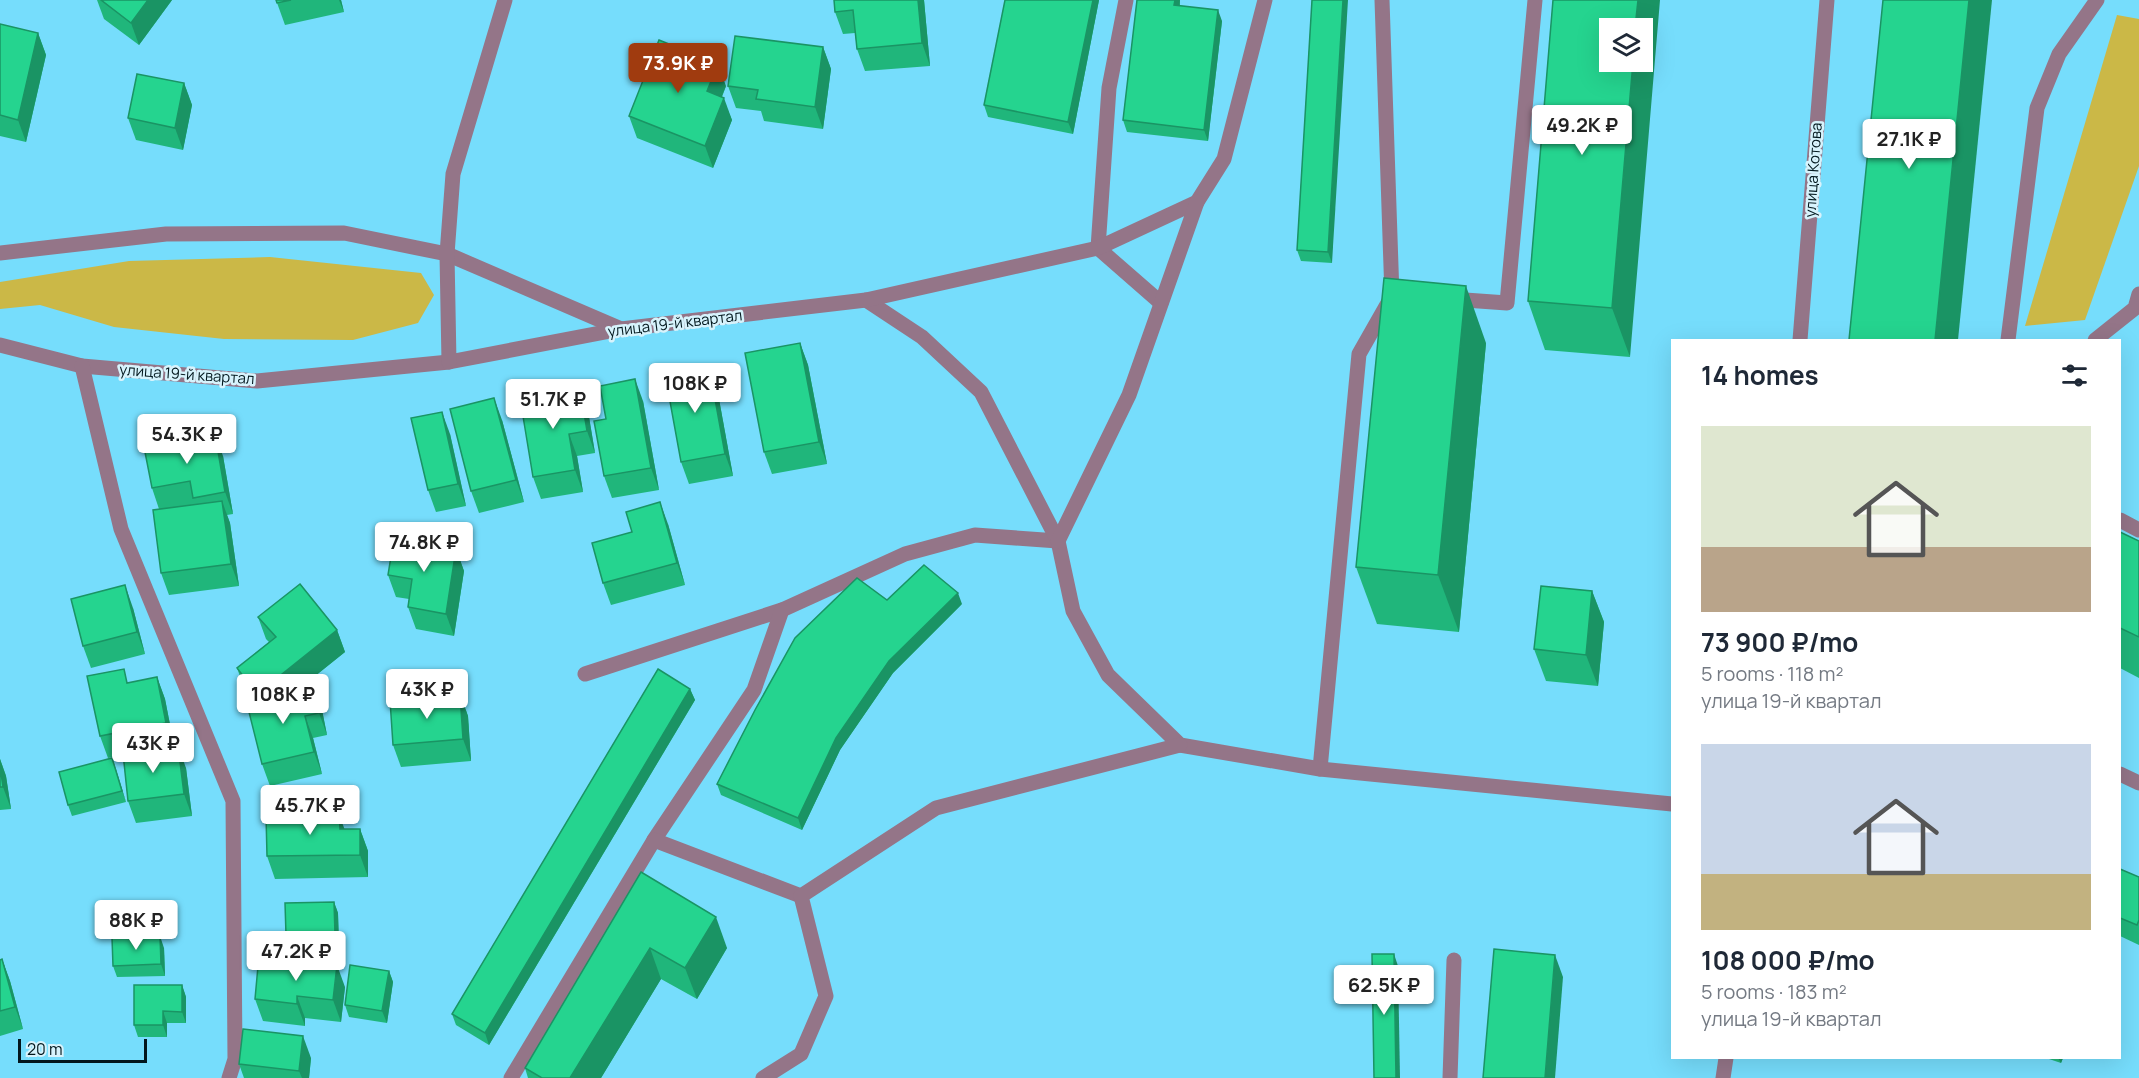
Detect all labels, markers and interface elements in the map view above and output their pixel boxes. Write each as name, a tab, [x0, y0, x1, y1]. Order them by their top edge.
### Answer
map controls	[1599, 18, 1653, 72]
button: layers	[1599, 18, 1653, 72]
pin: 73.9K ₽	[623, 43, 733, 94]
text: 73.9K ₽	[642, 49, 714, 76]
pin: 49.2K ₽	[1527, 105, 1637, 156]
text: 49.2K ₽	[1546, 111, 1618, 138]
pin: 27.1K ₽	[1854, 119, 1964, 170]
street label: улица Котова	[1799, 122, 1827, 218]
text: 27.1K ₽	[1877, 125, 1941, 152]
street label: улица 19-й квартал	[607, 304, 743, 342]
text: 14 homes	[1701, 357, 1819, 393]
street label: улица 19-й квартал	[119, 359, 255, 389]
icon: filters	[2058, 359, 2091, 392]
pin: 108K ₽	[646, 363, 744, 414]
text: 108K ₽	[663, 369, 727, 396]
pin: 51.7K ₽	[498, 379, 608, 430]
text: 51.7K ₽	[520, 385, 586, 412]
pin: 54.3K ₽	[132, 414, 242, 465]
text: 54.3K ₽	[151, 420, 223, 447]
icon: home	[1842, 465, 1950, 573]
pin: 74.8K ₽	[369, 522, 479, 573]
text: 74.8K ₽	[389, 528, 459, 555]
text: 73 900 ₽/mo	[1701, 624, 1858, 660]
text: 5 rooms · 118 m²	[1701, 660, 1843, 687]
pin: 43K ₽	[385, 669, 469, 720]
pin: 108K ₽	[234, 674, 332, 725]
text: 43K ₽	[400, 675, 454, 702]
text: 108K ₽	[251, 680, 315, 707]
text: улица 19-й квартал	[1701, 687, 1881, 714]
pin: 43K ₽	[111, 723, 195, 774]
text: 43K ₽	[126, 729, 180, 756]
icon: home	[1842, 783, 1950, 891]
pin: 45.7K ₽	[255, 785, 365, 836]
text: 45.7K ₽	[275, 791, 345, 818]
pin: 88K ₽	[94, 900, 178, 951]
text: 88K ₽	[109, 906, 163, 933]
pin: 47.2K ₽	[241, 931, 351, 982]
text: 47.2K ₽	[261, 937, 331, 964]
text: 108 000 ₽/mo	[1701, 942, 1875, 978]
pin: 62.5K ₽	[1329, 965, 1439, 1016]
text: 62.5K ₽	[1348, 971, 1420, 998]
text: 5 rooms · 183 m²	[1701, 978, 1847, 1005]
text: улица 19-й квартал	[1701, 1005, 1881, 1032]
scale bar	[18, 1036, 147, 1064]
text: 20 m	[27, 1038, 63, 1060]

